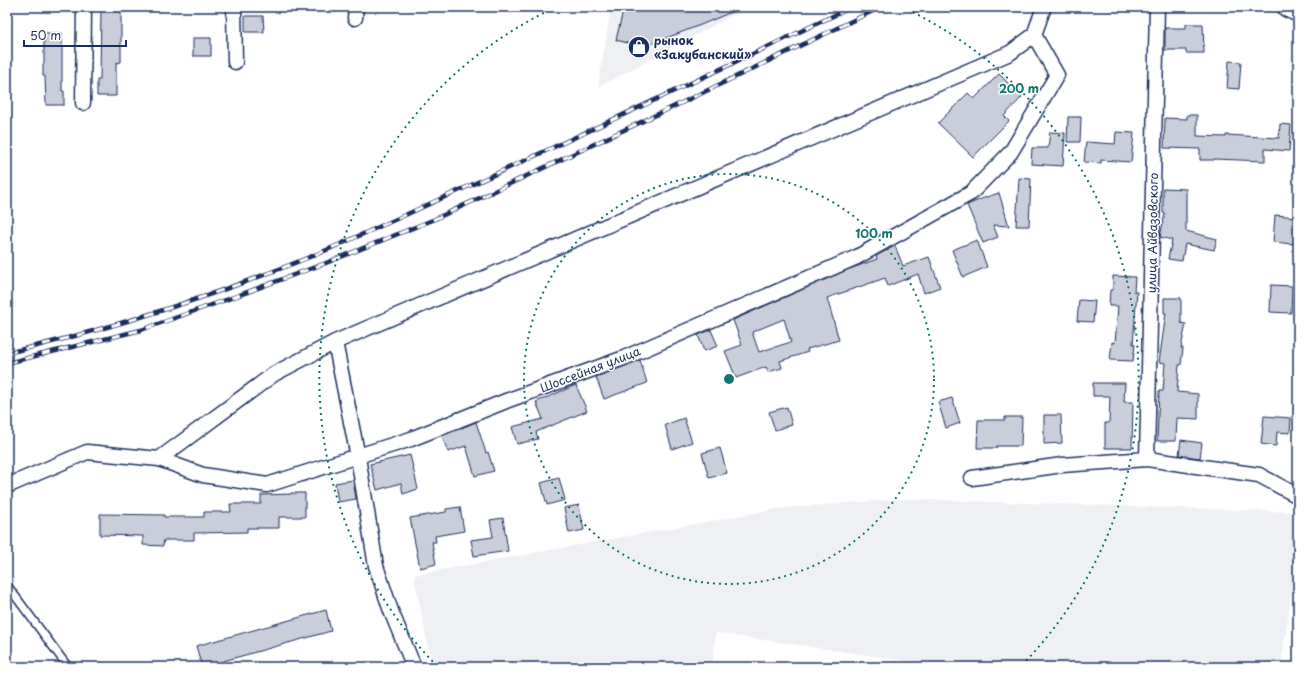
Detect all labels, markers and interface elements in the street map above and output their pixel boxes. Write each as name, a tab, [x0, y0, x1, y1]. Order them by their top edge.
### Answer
scale bar	[24, 22, 126, 48]
text: 50 m	[30, 26, 61, 44]
place label: рынок «Закубанский»	[654, 31, 751, 63]
shop icon: рынок «Закубанский»	[626, 34, 652, 60]
text: 200 m	[999, 79, 1039, 97]
street label: улица Айвазовского	[1142, 172, 1162, 293]
text: 100 m	[855, 224, 893, 242]
street label: Шоссейная улица	[537, 341, 643, 396]
centre of rings	[722, 372, 736, 386]

